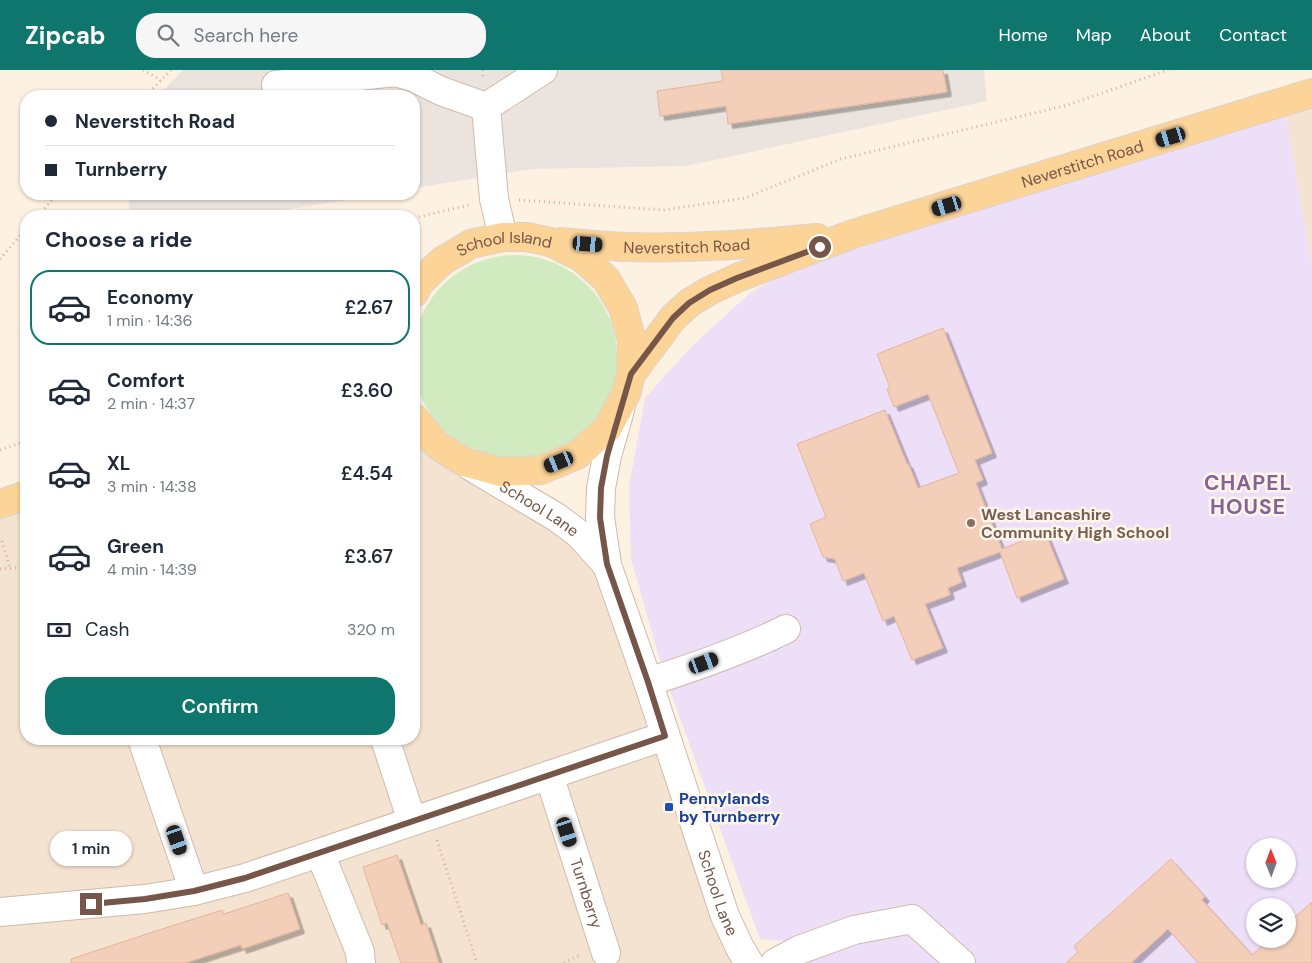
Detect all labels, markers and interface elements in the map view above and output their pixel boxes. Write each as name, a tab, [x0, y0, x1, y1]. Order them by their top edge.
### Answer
search box	[136, 13, 486, 58]
text: Zipcab	[25, 20, 106, 51]
icon: search	[154, 21, 182, 49]
text: Search here	[194, 23, 298, 48]
text: Home	[998, 23, 1048, 47]
text: Map	[1076, 23, 1112, 47]
text: About	[1140, 23, 1191, 47]
text: Contact	[1219, 23, 1287, 47]
text: Neverstitch Road	[75, 109, 235, 134]
car	[1154, 125, 1187, 149]
street label: Neverstitch Road	[1019, 135, 1146, 192]
text: Turnberry	[75, 157, 168, 182]
car	[930, 194, 963, 218]
text: Choose a ride	[45, 225, 193, 254]
street label: School Island	[452, 226, 554, 261]
street label: Neverstitch Road	[623, 233, 751, 258]
car	[572, 235, 603, 253]
route start	[809, 236, 831, 258]
icon: car	[47, 285, 92, 330]
text: Economy	[107, 285, 194, 310]
text: £2.67	[344, 295, 393, 320]
text: 1 min · 14:36	[107, 310, 193, 331]
icon: car	[47, 368, 92, 413]
text: Comfort	[107, 368, 185, 393]
text: £3.60	[341, 378, 393, 403]
text: 2 min · 14:37	[107, 393, 195, 414]
car	[542, 449, 575, 475]
icon: car	[47, 451, 92, 496]
text: XL	[107, 451, 130, 476]
text: £4.54	[341, 461, 393, 486]
district label: CHAPEL HOUSE	[1204, 469, 1292, 521]
street label: School Lane	[496, 475, 583, 541]
text: 3 min · 14:38	[107, 476, 197, 497]
place label: West Lancashire Community High School	[981, 504, 1169, 543]
marker: West Lancashire Community High School	[965, 517, 977, 529]
icon: car	[47, 534, 92, 579]
text: Green	[107, 534, 164, 559]
text: £3.67	[344, 544, 393, 569]
text: 4 min · 14:39	[107, 559, 197, 580]
icon: cash	[45, 616, 73, 644]
text: Cash	[85, 617, 129, 642]
text: 320 m	[347, 619, 395, 640]
car	[687, 651, 720, 675]
button: Confirm	[45, 677, 395, 735]
place label: Pennylands by Turnberry	[679, 788, 780, 827]
marker: Pennylands by Turnberry	[663, 801, 675, 813]
car	[555, 815, 578, 849]
car	[165, 823, 188, 857]
callout: 1 min	[50, 832, 132, 866]
text: 1 min	[72, 838, 110, 859]
north arrow	[1246, 838, 1296, 888]
map controls	[1246, 838, 1296, 948]
street label: School Lane	[693, 847, 743, 939]
street label: Turnberry	[566, 855, 608, 931]
route end	[80, 893, 102, 915]
button: layers	[1246, 898, 1296, 948]

